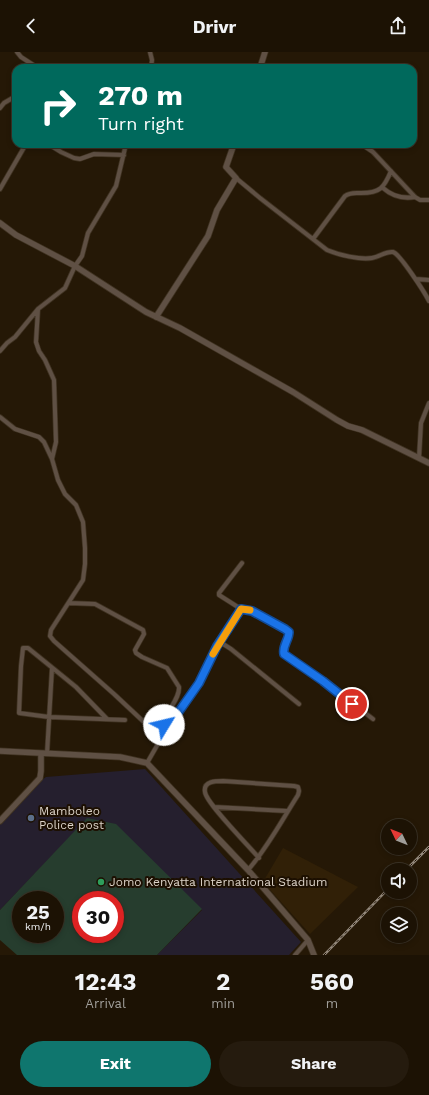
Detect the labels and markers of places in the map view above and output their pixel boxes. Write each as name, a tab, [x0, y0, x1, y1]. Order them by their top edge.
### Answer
pin	[335, 687, 369, 721]
place label: Mamboleo Police post	[39, 804, 104, 832]
marker: Mamboleo Police post	[26, 813, 36, 823]
place label: Jomo Kenyatta International Stadium	[109, 875, 327, 889]
marker: Jomo Kenyatta International Stadium	[96, 877, 106, 887]

